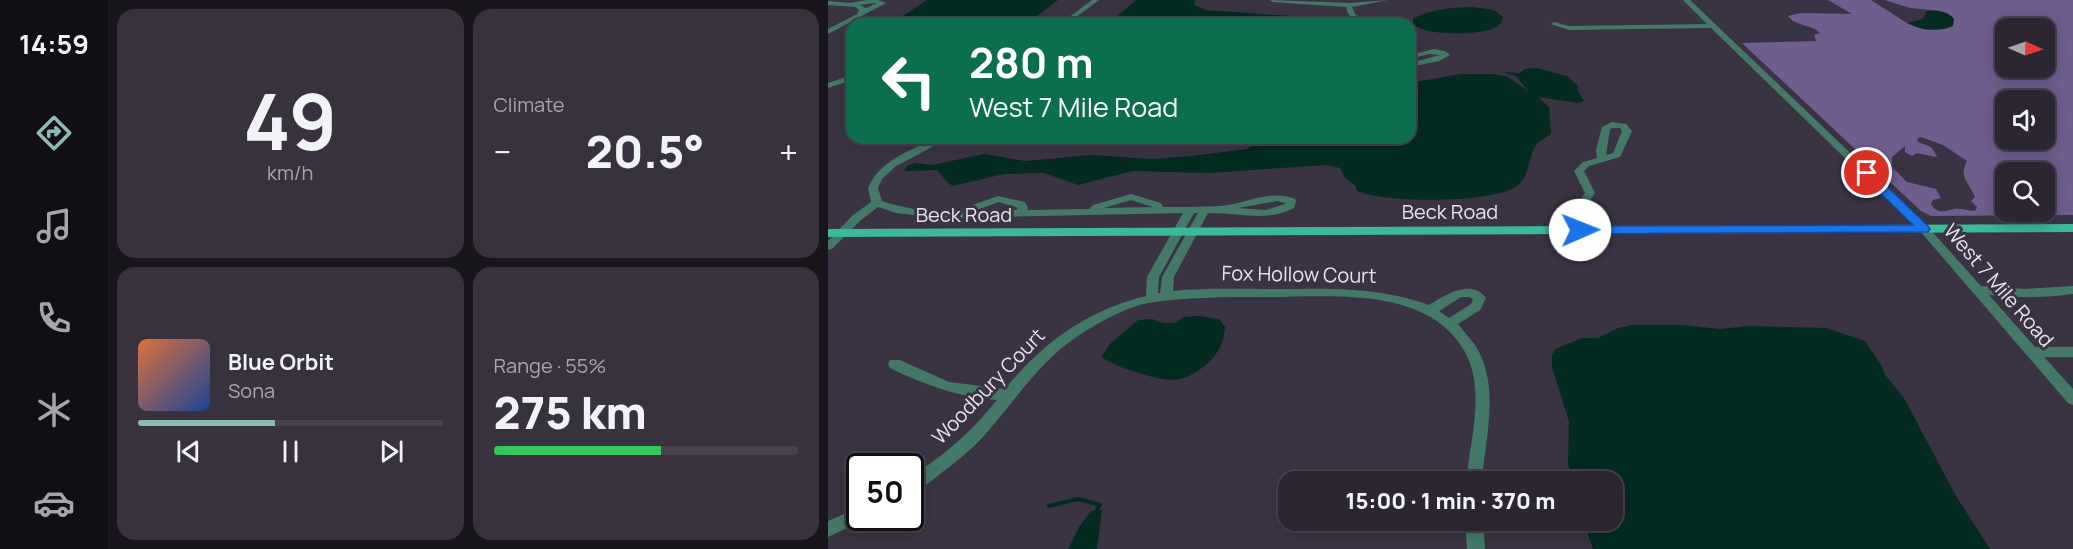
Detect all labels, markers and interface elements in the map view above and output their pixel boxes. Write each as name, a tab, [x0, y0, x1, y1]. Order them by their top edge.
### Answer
north arrow	[1995, 18, 2055, 78]
map controls	[1995, 18, 2055, 222]
text: 14:59	[19, 25, 89, 62]
text: 280 m	[969, 33, 1094, 91]
icon: left	[870, 42, 948, 120]
text: 49	[243, 67, 337, 173]
text: West 7 Mile Road	[969, 88, 1178, 125]
button: sound	[1995, 90, 2055, 150]
text: Climate	[494, 91, 565, 118]
icon: directions	[33, 112, 75, 154]
text: 20.5°	[586, 120, 704, 182]
text: −	[494, 129, 511, 174]
text: +	[779, 129, 798, 174]
pin	[1841, 147, 1892, 198]
icon: arrive	[1850, 156, 1883, 189]
text: km/h	[267, 159, 314, 186]
button: search	[1995, 162, 2055, 222]
street label: Beck Road	[1402, 198, 1498, 225]
position arrow	[1548, 198, 1612, 262]
street label: Beck Road	[916, 201, 1012, 228]
icon: music	[33, 205, 75, 247]
street label: West 7 Mile Road	[1938, 218, 2060, 352]
street label: Fox Hollow Court	[1221, 259, 1377, 289]
icon: phone	[33, 297, 75, 339]
street label: Woodbury Court	[926, 322, 1050, 450]
text: Blue Orbit	[228, 347, 334, 377]
text: Range · 55%	[494, 352, 606, 379]
text: Sona	[228, 377, 275, 404]
text: 275 km	[494, 381, 647, 443]
icon: climate	[33, 389, 75, 431]
icon: previous	[172, 435, 205, 468]
icon: pause	[274, 435, 307, 468]
icon: next	[375, 435, 408, 468]
speed limit sign: 50	[846, 453, 924, 531]
icon: car	[33, 482, 75, 524]
text: 15:00 · 1 min · 370 m	[1346, 486, 1555, 516]

